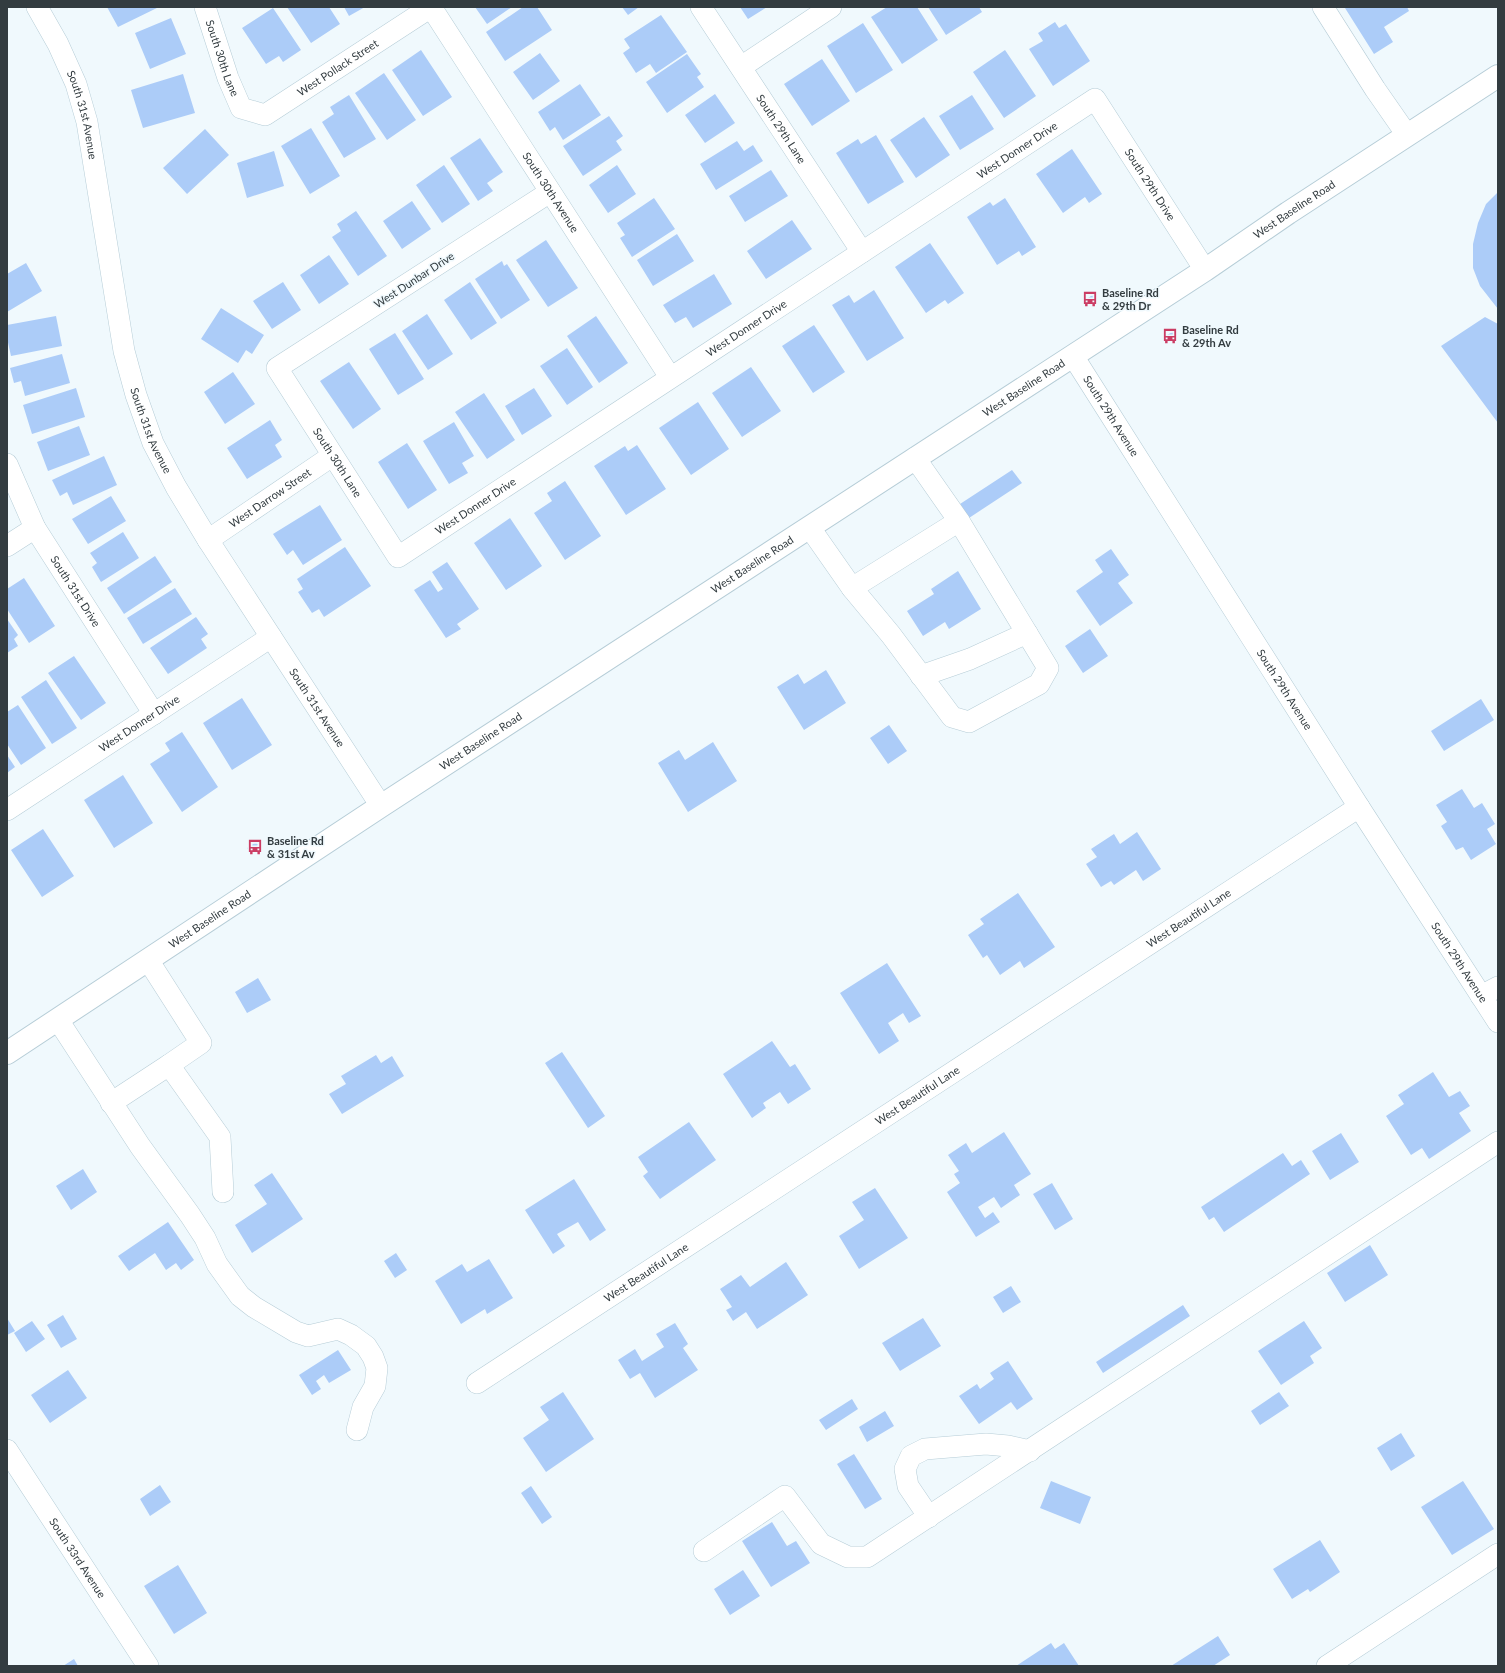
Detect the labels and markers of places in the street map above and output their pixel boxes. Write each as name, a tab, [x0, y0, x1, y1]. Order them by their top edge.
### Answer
place label: Baseline Rd & 29th Dr	[1102, 286, 1159, 312]
bus stop icon: Baseline Rd & 29th Dr	[1081, 290, 1099, 308]
place label: Baseline Rd & 29th Av	[1182, 323, 1239, 349]
bus stop icon: Baseline Rd & 29th Av	[1161, 327, 1179, 345]
place label: Baseline Rd & 31st Av	[267, 834, 324, 860]
bus stop icon: Baseline Rd & 31st Av	[246, 838, 264, 856]

